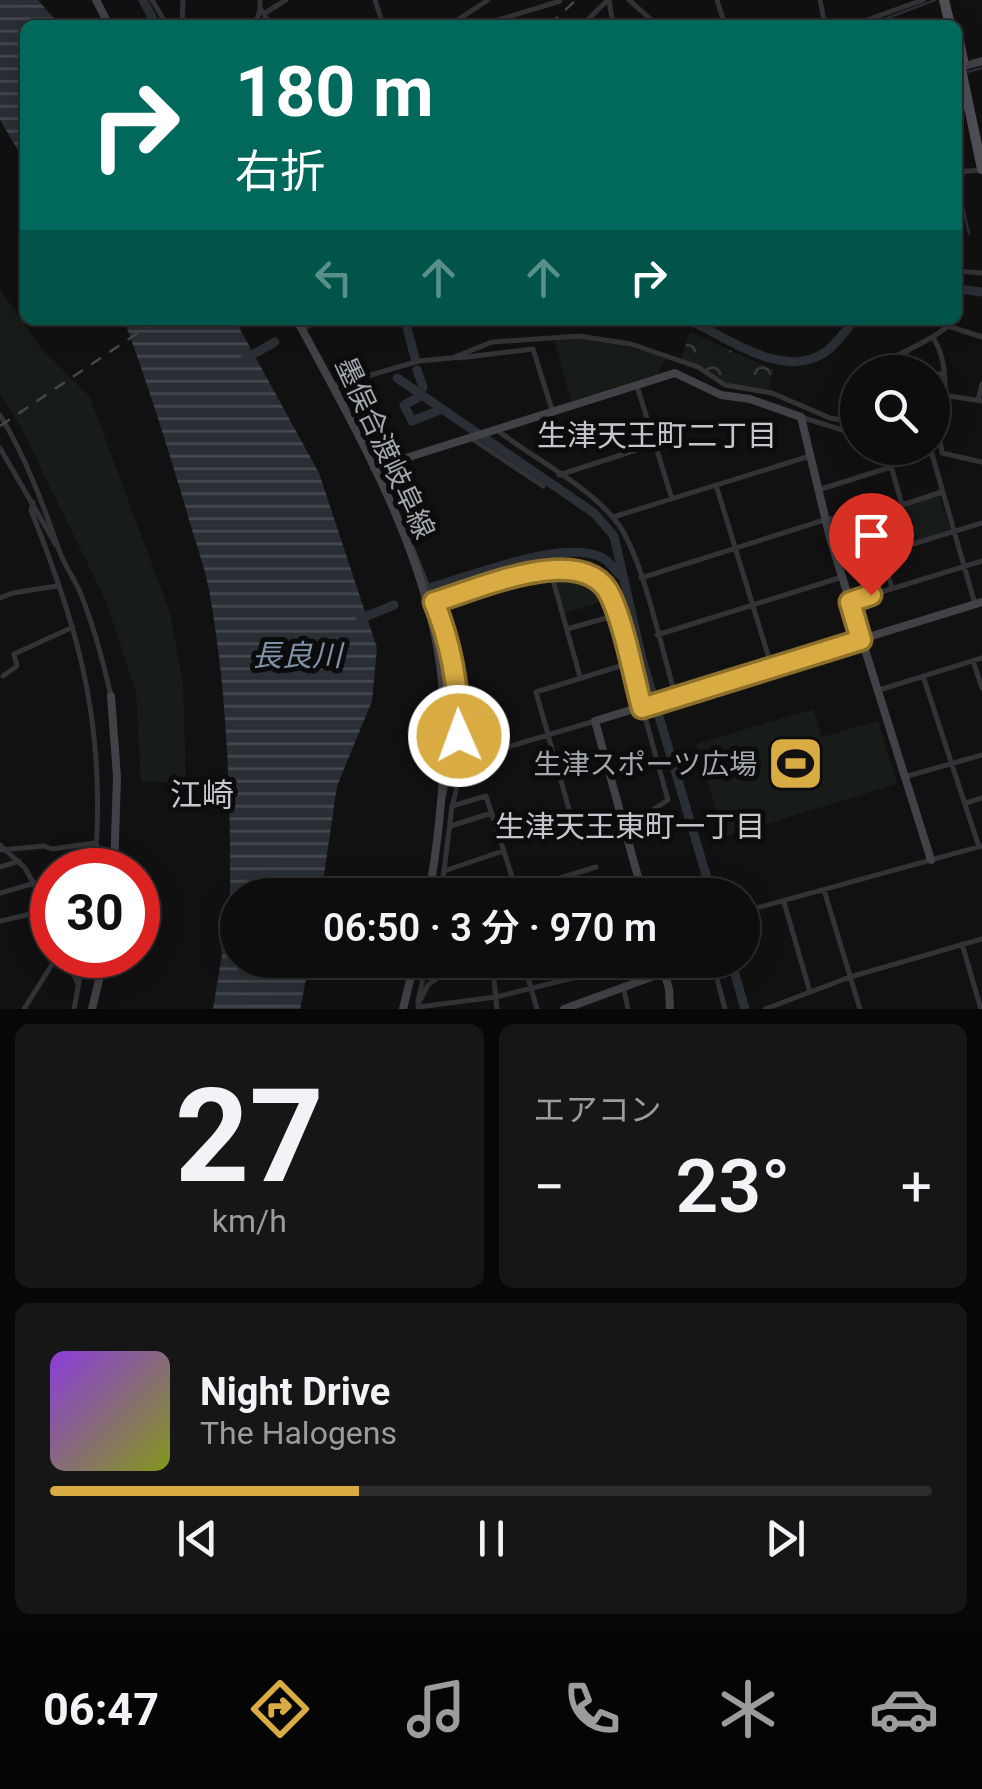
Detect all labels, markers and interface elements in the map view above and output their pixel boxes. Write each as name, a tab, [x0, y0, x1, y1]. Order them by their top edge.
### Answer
text: 180 m	[235, 51, 434, 133]
icon: right	[70, 60, 200, 190]
text: 右折	[235, 145, 325, 198]
icon: left	[306, 250, 361, 305]
icon: ahead	[411, 250, 466, 305]
icon: ahead	[516, 250, 571, 305]
icon: right	[621, 250, 676, 305]
street label: 墨俣合渡岐阜線	[329, 352, 441, 544]
map controls	[840, 355, 950, 465]
button: search	[840, 355, 950, 465]
district label: 生津天王町二丁目	[537, 418, 777, 453]
pin	[829, 493, 914, 596]
icon: arrive	[844, 508, 899, 563]
water label: 長良川	[252, 638, 345, 673]
position arrow	[407, 684, 511, 788]
sports icon: 生津スポーツ広場	[766, 734, 826, 794]
place label: 生津スポーツ広場	[534, 748, 757, 781]
district label: 江崎	[170, 776, 234, 814]
district label: 生津天王東町一丁目	[495, 809, 765, 844]
speed limit sign: 30	[30, 848, 160, 978]
text: 06:50 · 3 分 · 970 m	[323, 906, 657, 950]
text: 27	[175, 1060, 324, 1213]
text: エアコン	[534, 1091, 662, 1129]
text: 23°	[676, 1142, 790, 1230]
text: −	[534, 1155, 565, 1219]
text: +	[901, 1155, 932, 1219]
text: km/h	[212, 1202, 287, 1240]
text: Night Drive	[200, 1370, 390, 1414]
text: The Halogens	[200, 1414, 397, 1452]
icon: previous	[170, 1511, 225, 1566]
icon: pause	[464, 1511, 519, 1566]
icon: next	[758, 1511, 813, 1566]
icon: directions	[245, 1674, 315, 1744]
icon: music	[401, 1674, 471, 1744]
icon: phone	[557, 1674, 627, 1744]
icon: climate	[713, 1674, 783, 1744]
icon: car	[869, 1674, 939, 1744]
text: 06:47	[43, 1683, 159, 1736]

